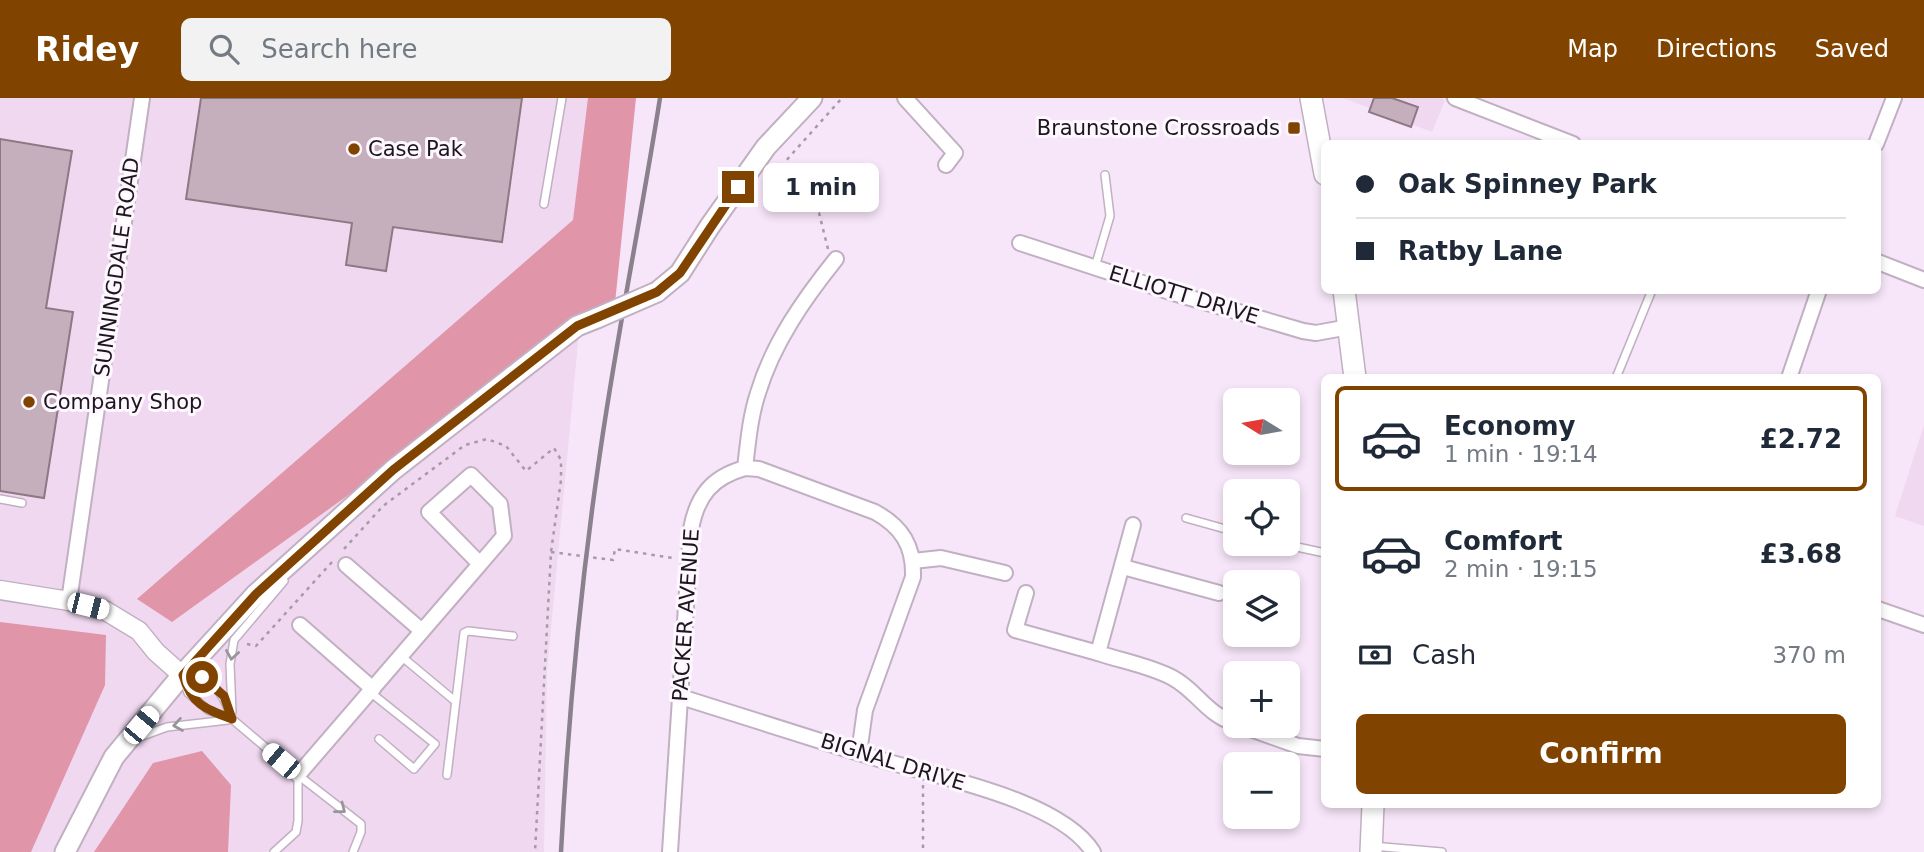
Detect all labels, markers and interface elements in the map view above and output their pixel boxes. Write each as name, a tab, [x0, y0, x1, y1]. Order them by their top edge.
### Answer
search box	[181, 18, 671, 81]
text: Ridey	[35, 30, 139, 69]
icon: search	[205, 30, 243, 68]
text: Search here	[261, 34, 417, 64]
text: Map	[1567, 35, 1618, 63]
text: Directions	[1656, 35, 1777, 63]
text: Saved	[1815, 35, 1889, 63]
place label: Braunstone Crossroads	[1037, 116, 1280, 140]
marker: Braunstone Crossroads	[1286, 120, 1302, 136]
place label: Case Pak	[368, 137, 464, 161]
marker: Case Pak	[346, 141, 362, 157]
street label: SUNNINGDALE ROAD	[90, 156, 144, 378]
callout: 1 min	[762, 162, 878, 212]
text: Oak Spinney Park	[1398, 169, 1657, 199]
route end	[722, 171, 754, 203]
text: 1 min	[785, 174, 857, 200]
text: Ratby Lane	[1398, 236, 1563, 266]
street label: ELLIOTT DRIVE	[1106, 261, 1262, 329]
north arrow	[1223, 388, 1300, 466]
map controls	[1223, 388, 1300, 829]
place label: Company Shop	[43, 390, 202, 414]
marker: Company Shop	[21, 394, 37, 410]
icon: car	[1360, 407, 1423, 470]
text: Economy	[1444, 411, 1575, 441]
text: £2.72	[1760, 424, 1842, 454]
text: 1 min · 19:14	[1444, 441, 1598, 467]
button: locate	[1223, 479, 1300, 556]
icon: car	[1360, 522, 1423, 585]
text: Comfort	[1444, 526, 1562, 556]
street label: PACKER AVENUE	[668, 528, 704, 702]
text: £3.68	[1760, 539, 1842, 569]
text: 2 min · 19:15	[1444, 556, 1598, 582]
button: layers	[1223, 570, 1300, 647]
car	[66, 591, 111, 621]
icon: cash	[1356, 636, 1394, 674]
text: Cash	[1412, 640, 1476, 670]
text: 370 m	[1772, 642, 1846, 668]
one-way arrow	[225, 649, 240, 661]
route start	[186, 661, 218, 693]
button: +	[1223, 661, 1300, 738]
car	[120, 702, 163, 748]
button: Confirm	[1356, 714, 1846, 794]
one-way arrow	[172, 717, 184, 732]
street label: BIGNAL DRIVE	[818, 729, 968, 795]
car	[259, 739, 304, 783]
button: −	[1223, 752, 1300, 829]
one-way arrow	[333, 800, 346, 813]

